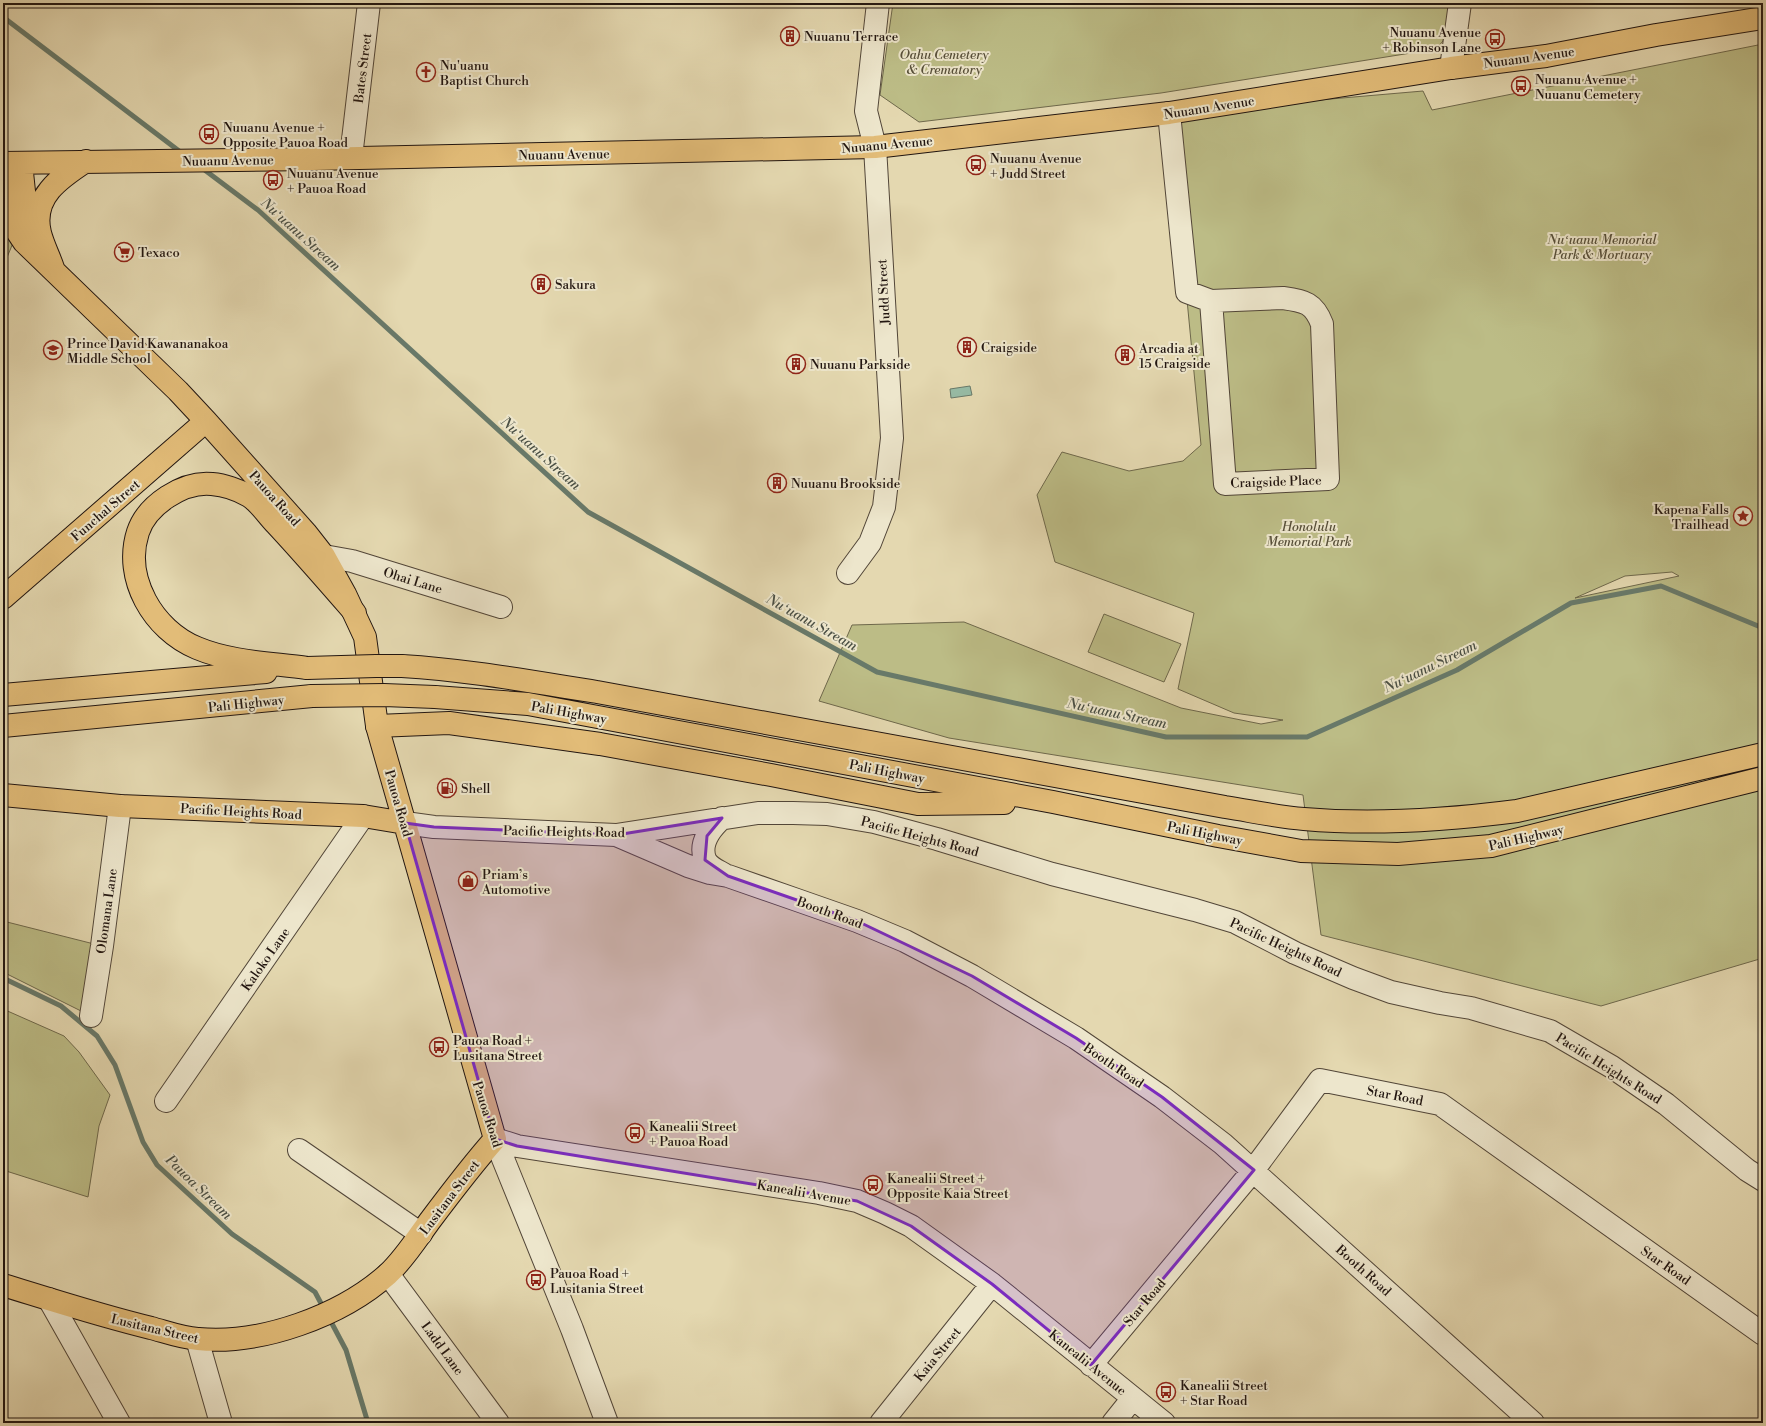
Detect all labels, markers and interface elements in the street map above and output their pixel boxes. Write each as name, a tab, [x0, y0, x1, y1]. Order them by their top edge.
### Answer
building icon: Nuuanu Terrace	[779, 25, 801, 47]
place label: Nuuanu Avenue + Robinson Lane	[1382, 25, 1481, 56]
bus stop icon: Nuuanu Avenue + Robinson Lane	[1484, 28, 1506, 50]
place label: Nuuanu Terrace	[804, 29, 899, 45]
street label: Bates Street	[351, 32, 375, 105]
street label: Nuuanu Avenue	[1483, 44, 1576, 72]
park label: Oahu Cemetery & Crematory	[900, 47, 989, 78]
place label: Nu'uanu Baptist Church	[439, 58, 529, 89]
church icon: Nu'uanu Baptist Church	[415, 61, 437, 83]
place label: Nuuanu Avenue + Nuuanu Cemetery	[1535, 72, 1641, 103]
bus stop icon: Nuuanu Avenue + Nuuanu Cemetery	[1510, 75, 1532, 97]
street label: Nuuanu Avenue	[1163, 93, 1256, 123]
place label: Nuuanu Avenue + Opposite Pauoa Road	[223, 120, 349, 151]
bus stop icon: Nuuanu Avenue + Opposite Pauoa Road	[198, 123, 220, 145]
street label: Nuuanu Avenue	[841, 133, 934, 157]
street label: Nuuanu Avenue	[518, 146, 610, 164]
place label: Nuuanu Avenue + Judd Street	[990, 151, 1082, 182]
street label: Nuuanu Avenue	[182, 152, 274, 170]
bus stop icon: Nuuanu Avenue + Judd Street	[965, 154, 987, 176]
place label: Nuuanu Avenue + Pauoa Road	[287, 166, 379, 197]
bus stop icon: Nuuanu Avenue + Pauoa Road	[262, 169, 284, 191]
water label: Nuʻuanu Stream	[256, 193, 345, 276]
park label: Nuʻuanu Memorial Park & Mortuary	[1546, 232, 1657, 263]
supermarket icon: Texaco	[113, 241, 135, 263]
place label: Texaco	[138, 245, 180, 261]
street label: Judd Street	[874, 258, 894, 326]
building icon: Sakura	[530, 273, 552, 295]
place label: Sakura	[555, 277, 596, 293]
place label: Prince David Kawananakoa Middle School	[67, 336, 229, 367]
building icon: Craigside	[956, 336, 978, 358]
school or university icon: Prince David Kawananakoa Middle School	[42, 339, 64, 361]
place label: Craigside	[981, 340, 1037, 356]
place label: Arcadia at 15 Craigside	[1138, 341, 1211, 372]
building icon: Arcadia at 15 Craigside	[1114, 344, 1136, 366]
building icon: Nuuanu Parkside	[785, 353, 807, 375]
place label: Nuuanu Parkside	[810, 357, 911, 373]
water label: Nuʻuanu Stream	[496, 412, 585, 495]
street label: Pauoa Road	[245, 468, 304, 530]
building icon: Nuuanu Brookside	[766, 472, 788, 494]
street label: Craigside Place	[1230, 472, 1322, 492]
street label: Funchal Street	[68, 476, 144, 545]
place label: Nuuanu Brookside	[791, 476, 901, 492]
place label: Kapena Falls Trailhead	[1654, 502, 1730, 533]
place icon: Kapena Falls Trailhead	[1732, 505, 1754, 527]
park label: Honolulu Memorial Park	[1266, 519, 1352, 550]
street label: Ohai Lane	[381, 564, 445, 598]
water label: Nuʻuanu Stream	[762, 590, 861, 656]
water label: Nuʻuanu Stream	[1380, 636, 1481, 698]
street label: Pali Highway	[207, 692, 286, 716]
water label: Nuʻuanu Stream	[1064, 694, 1169, 733]
street label: Pali Highway	[530, 698, 609, 728]
street label: Pali Highway	[848, 757, 927, 787]
street label: Pauoa Road	[381, 768, 415, 839]
fuel station icon: Shell	[436, 777, 458, 799]
place label: Shell	[461, 781, 491, 797]
street label: Pacific Heights Road	[180, 801, 303, 823]
street label: Pacific Heights Road	[859, 813, 981, 861]
street label: Pali Highway	[1166, 819, 1245, 849]
street label: Pali Highway	[1487, 821, 1566, 854]
street label: Pacific Heights Road	[503, 823, 626, 841]
street label: Olomana Lane	[93, 867, 121, 955]
place label: Priam’s Automotive	[481, 867, 551, 898]
shop icon: Priam’s Automotive	[457, 870, 479, 892]
street label: Booth Road	[794, 893, 865, 932]
street label: Pacific Heights Road	[1227, 915, 1345, 981]
street label: Kaloko Lane	[238, 924, 294, 994]
street label: Pacific Heights Road	[1553, 1030, 1665, 1108]
place label: Pauoa Road + Lusitana Street	[453, 1033, 543, 1064]
bus stop icon: Pauoa Road + Lusitana Street	[428, 1036, 450, 1058]
street label: Booth Road	[1080, 1039, 1147, 1092]
street label: Pauoa Road	[469, 1079, 505, 1150]
street label: Star Road	[1365, 1083, 1425, 1109]
place label: Kanealii Street + Pauoa Road	[649, 1119, 737, 1150]
bus stop icon: Kanealii Street + Pauoa Road	[624, 1122, 646, 1144]
water label: Pauoa Stream	[161, 1151, 236, 1224]
street label: Lusitana Street	[416, 1157, 483, 1238]
place label: Kanealii Street + Opposite Kaia Street	[887, 1171, 1009, 1202]
bus stop icon: Kanealii Street + Opposite Kaia Street	[862, 1174, 884, 1196]
street label: Kanealii Avenue	[755, 1177, 853, 1209]
street label: Booth Road	[1332, 1241, 1395, 1300]
street label: Star Road	[1637, 1243, 1694, 1289]
place label: Pauoa Road + Lusitania Street	[550, 1266, 644, 1297]
bus stop icon: Pauoa Road + Lusitania Street	[525, 1269, 547, 1291]
street label: Star Road	[1120, 1275, 1170, 1330]
street label: Lusitana Street	[109, 1311, 201, 1347]
street label: Ladd Lane	[417, 1319, 467, 1379]
street label: Kaia Street	[911, 1324, 965, 1385]
street label: Kanealii Avenue	[1045, 1327, 1130, 1399]
place label: Kanealii Street + Star Road	[1180, 1378, 1268, 1409]
bus stop icon: Kanealii Street + Star Road	[1155, 1381, 1177, 1403]

